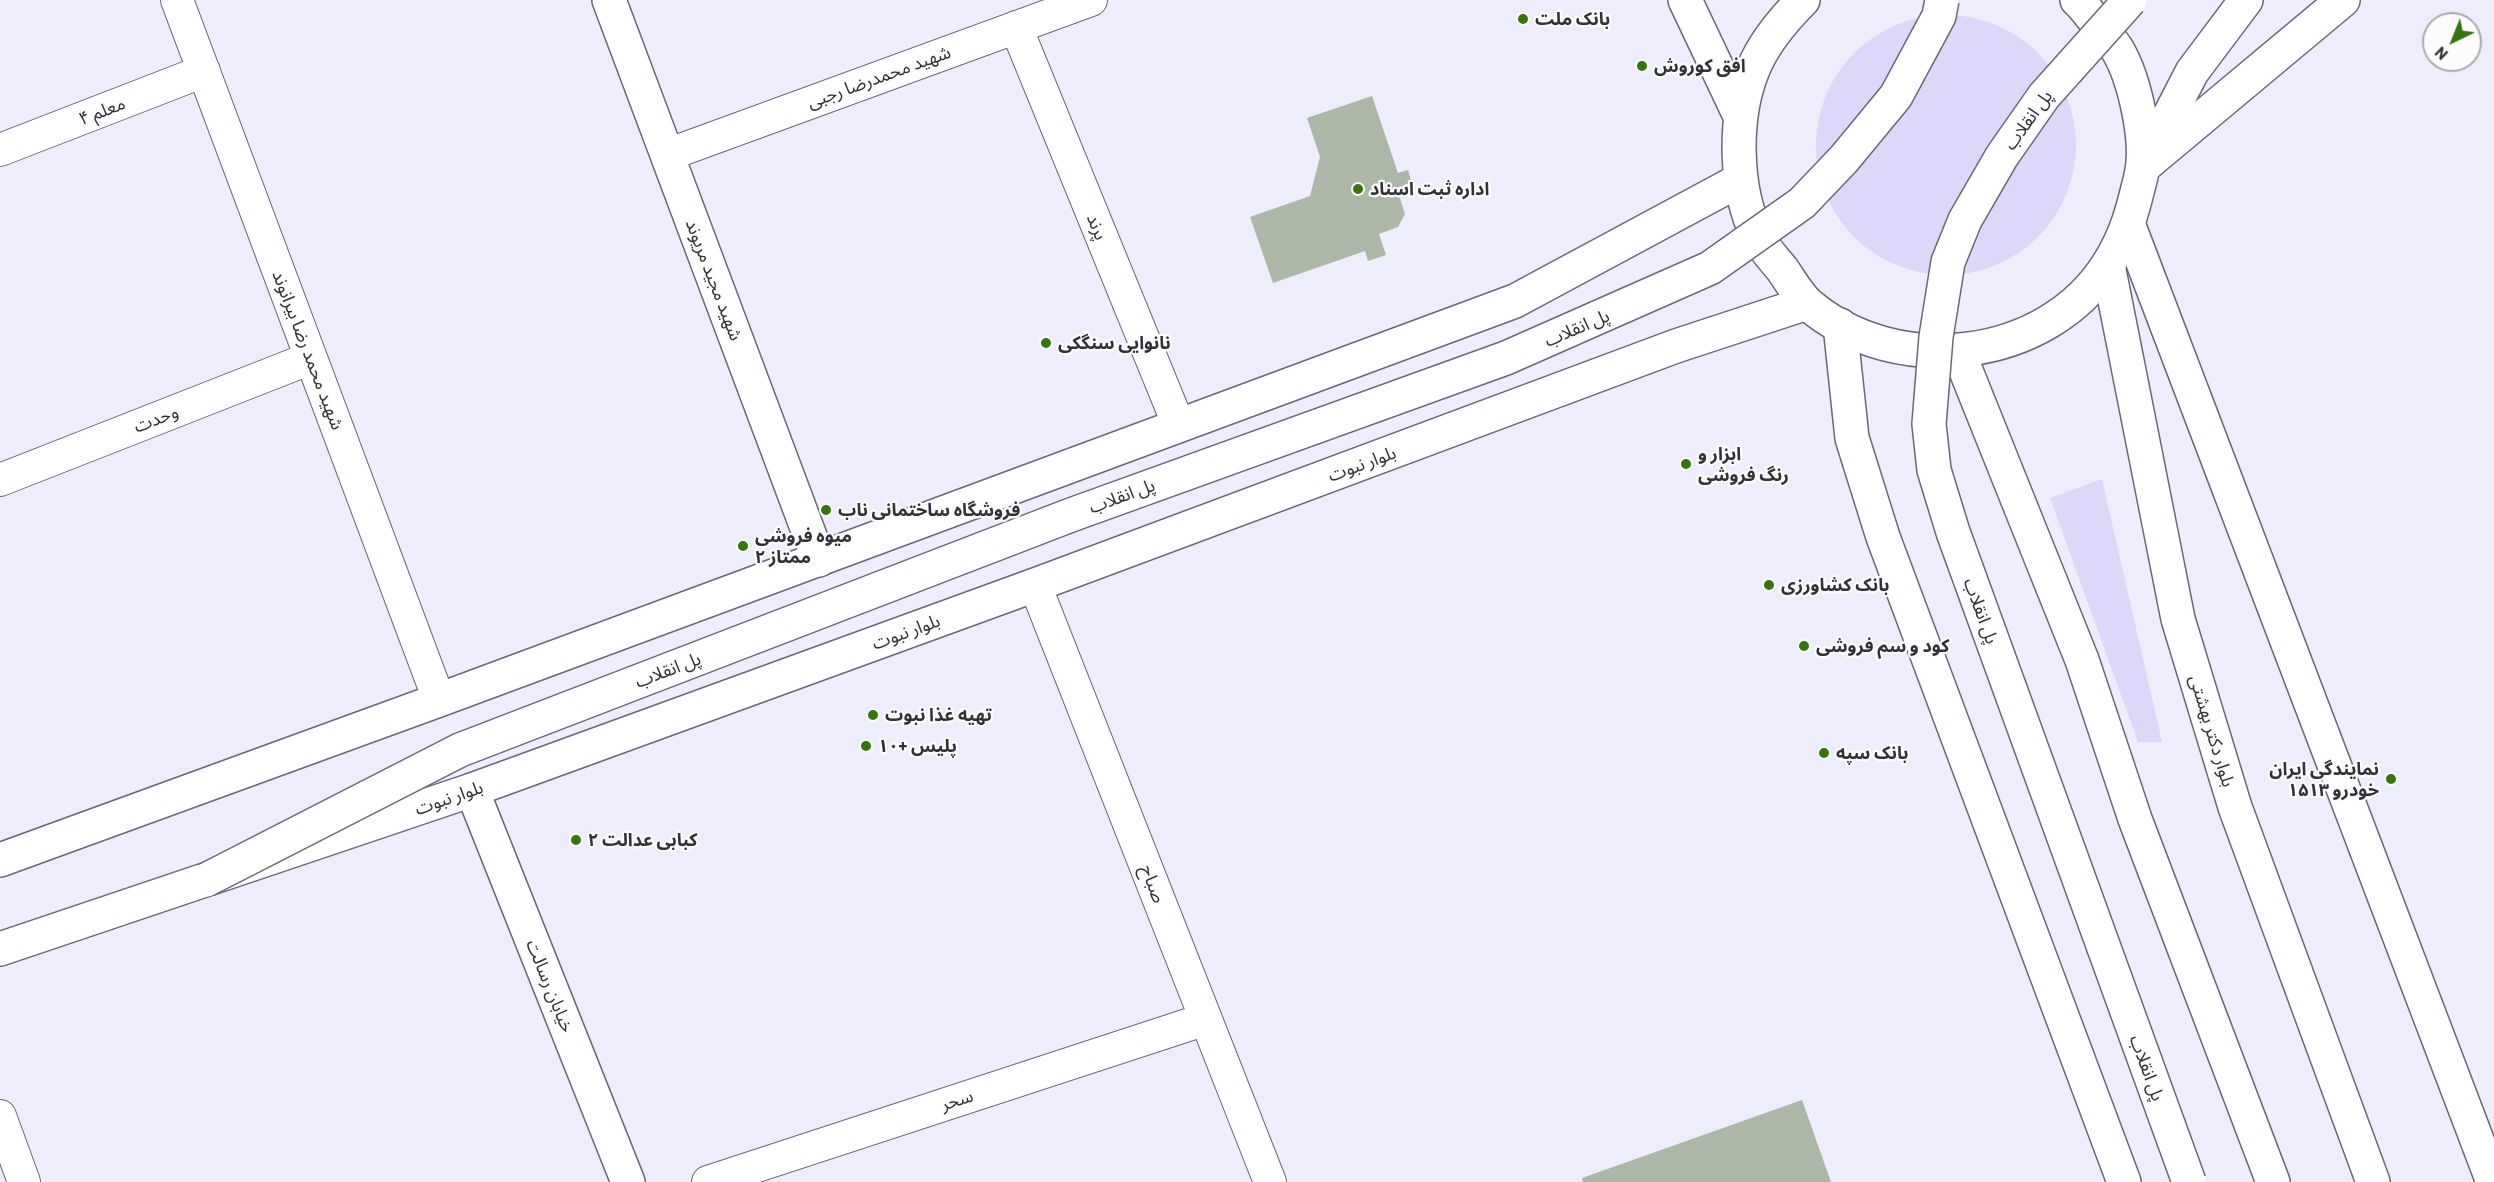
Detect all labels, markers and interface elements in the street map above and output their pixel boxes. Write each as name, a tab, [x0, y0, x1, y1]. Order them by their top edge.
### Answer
place label: بانک ملت	[1535, 8, 1610, 30]
marker: بانک ملت	[1516, 12, 1530, 26]
north arrow	[2422, 12, 2482, 72]
street label: شهید محمدرضا رجبی	[804, 41, 954, 113]
text: N	[2430, 43, 2451, 65]
place label: افق کوروش	[1654, 55, 1746, 77]
marker: افق کوروش	[1635, 59, 1649, 73]
street label: پل انقلاب	[1999, 86, 2057, 154]
street label: معلم ۴	[76, 92, 128, 130]
place label: اداره ثبت اسناد	[1370, 178, 1489, 200]
marker: اداره ثبت اسناد	[1351, 182, 1365, 196]
street label: پرند	[1082, 211, 1112, 243]
street label: شهید مجید مریوند	[681, 216, 747, 344]
street label: شهید محمد رضا بیرانوند	[268, 267, 348, 433]
street label: پل انقلاب	[1541, 305, 1613, 351]
place label: نانوایی سنگکی	[1058, 332, 1171, 354]
marker: نانوایی سنگکی	[1039, 336, 1053, 350]
street label: وحدت	[131, 401, 181, 437]
street label: بلوار نبوت	[1325, 442, 1399, 486]
place label: ابزار و رنگ فروشی	[1698, 443, 1789, 486]
marker: ابزار و رنگ فروشی	[1679, 457, 1693, 471]
street label: پل انقلاب	[1086, 474, 1158, 518]
place label: فروشگاه ساختمانی ناب	[838, 499, 1020, 521]
marker: فروشگاه ساختمانی ناب	[819, 503, 833, 517]
place label: میوه فروشی ممتاز ۲	[755, 525, 852, 568]
marker: میوه فروشی ممتاز ۲	[736, 539, 750, 553]
place label: بانک کشاورزی	[1781, 574, 1890, 596]
street label: پل انقلاب	[1959, 575, 2003, 647]
marker: بانک کشاورزی	[1762, 578, 1776, 592]
street label: بلوار نبوت	[869, 610, 943, 654]
place label: کود و سم فروشی	[1816, 635, 1949, 657]
marker: کود و سم فروشی	[1797, 639, 1811, 653]
street label: پل انقلاب	[632, 648, 704, 692]
street label: بلوار دکتر بهشتی	[2185, 672, 2239, 790]
place label: تهیه غذا نبوت	[885, 704, 992, 726]
marker: تهیه غذا نبوت	[866, 708, 880, 722]
place label: پلیس +۱۰	[878, 735, 957, 757]
marker: پلیس +۱۰	[859, 739, 873, 753]
place label: بانک سپه	[1836, 742, 1908, 764]
marker: بانک سپه	[1817, 746, 1831, 760]
place label: نمایندگی ایران خودرو ۱۵۱۳	[2269, 758, 2379, 800]
marker: نمایندگی ایران خودرو ۱۵۱۳	[2384, 772, 2398, 786]
street label: بلوار نبوت	[412, 776, 486, 820]
place label: کبابی عدالت ۲	[588, 829, 698, 851]
marker: کبابی عدالت ۲	[569, 833, 583, 847]
street label: صباح	[1136, 862, 1170, 906]
street label: خیابان رسالت	[522, 936, 578, 1036]
street label: پل انقلاب	[2125, 1032, 2169, 1104]
street label: سحر	[938, 1085, 976, 1115]

